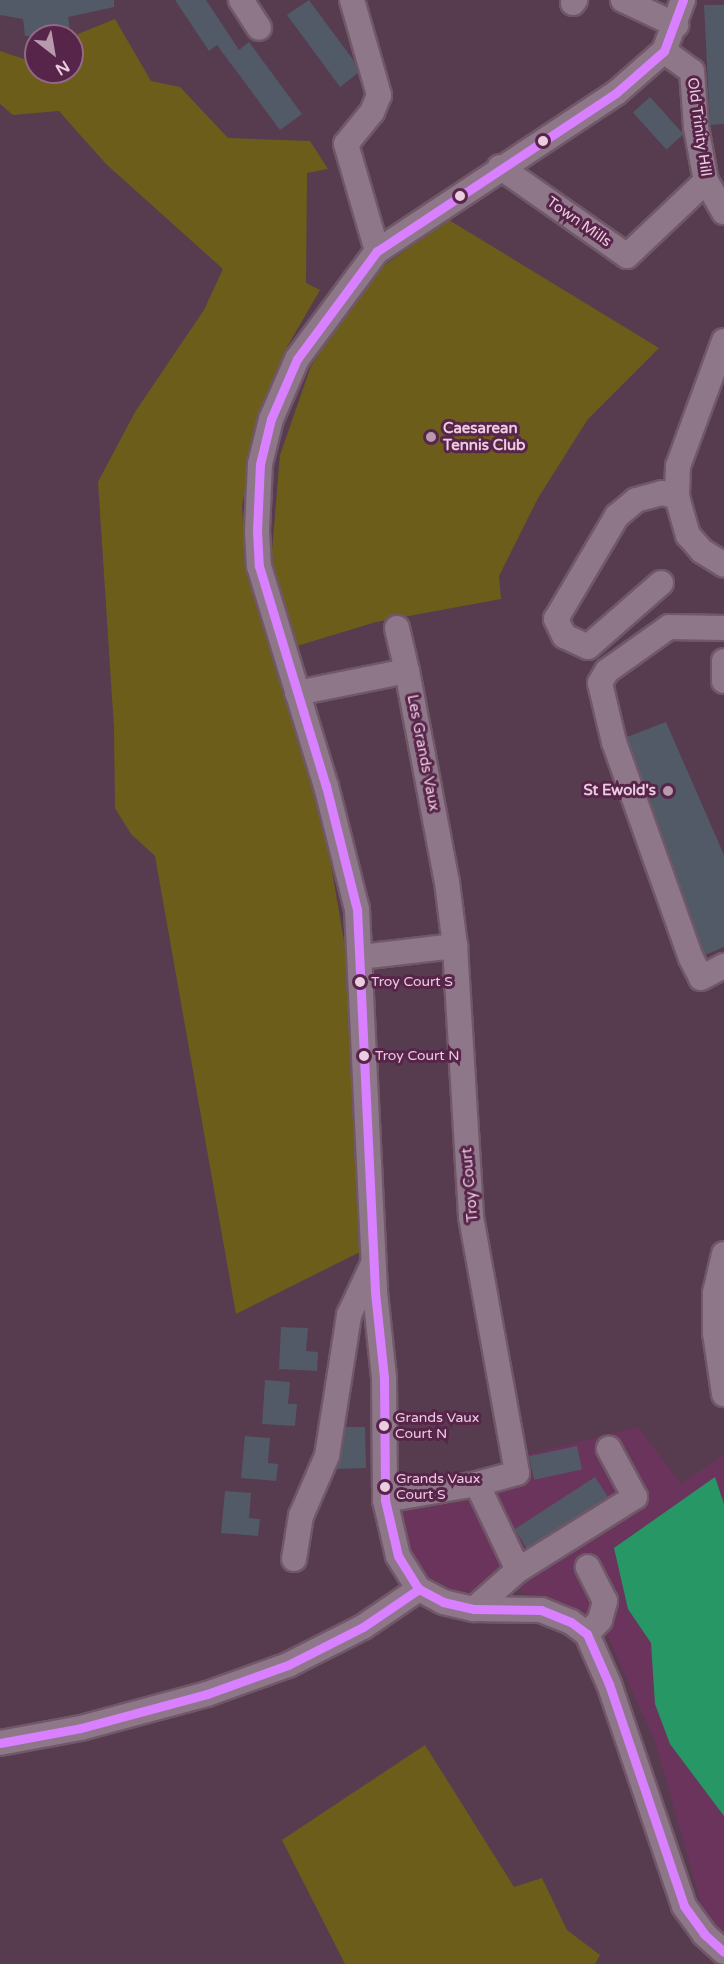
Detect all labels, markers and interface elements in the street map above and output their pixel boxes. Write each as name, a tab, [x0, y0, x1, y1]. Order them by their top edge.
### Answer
north arrow	[24, 24, 84, 84]
text: N	[52, 56, 73, 80]
street label: Old Trinity Hill	[683, 76, 715, 178]
unlabelled marker	[537, 135, 549, 147]
unlabelled marker	[454, 190, 466, 202]
street label: Town Mills	[543, 193, 615, 251]
place label: Caesarean Tennis Club	[443, 419, 526, 454]
marker: Caesarean Tennis Club	[424, 430, 438, 444]
street label: Les Grands Vaux	[403, 693, 443, 813]
place label: St Ewold's	[584, 782, 656, 800]
marker: St Ewold's	[661, 784, 675, 798]
place label: Troy Court S	[371, 974, 453, 990]
marker: Troy Court S	[354, 976, 366, 988]
place label: Troy Court N	[375, 1048, 460, 1064]
marker: Troy Court N	[358, 1050, 370, 1062]
street label: Troy Court	[458, 1147, 482, 1223]
place label: Grands Vaux Court N	[395, 1410, 479, 1442]
marker: Grands Vaux Court N	[378, 1420, 390, 1432]
place label: Grands Vaux Court S	[396, 1471, 480, 1504]
marker: Grands Vaux Court S	[379, 1481, 391, 1493]

